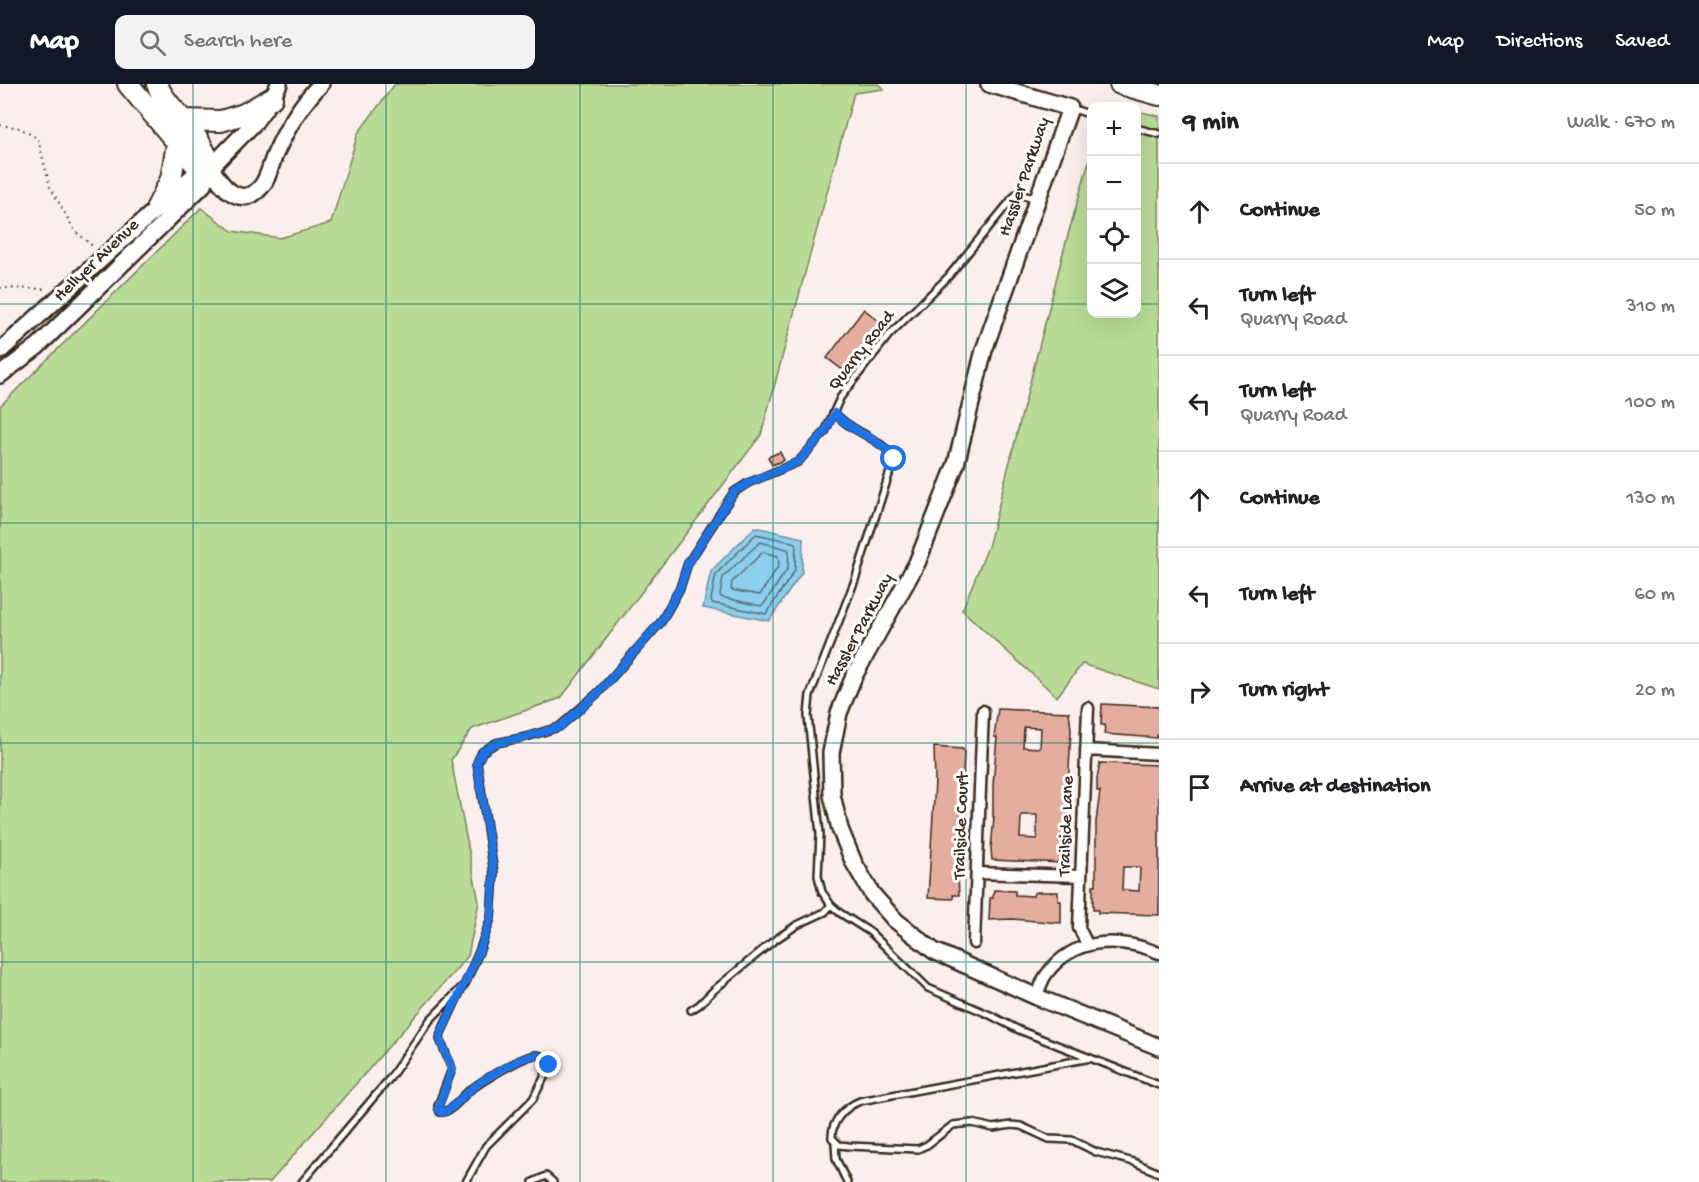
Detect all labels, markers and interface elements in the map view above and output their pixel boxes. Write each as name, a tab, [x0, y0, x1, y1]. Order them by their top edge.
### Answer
search box	[115, 15, 535, 69]
text: Map	[30, 26, 79, 59]
icon: search	[136, 26, 169, 59]
text: Search here	[184, 29, 292, 55]
text: Map	[1427, 30, 1464, 55]
text: Directions	[1497, 30, 1582, 55]
text: Saved	[1615, 30, 1669, 55]
map controls	[1087, 102, 1141, 318]
button: +	[1087, 102, 1141, 156]
text: 9 min	[1183, 108, 1239, 139]
text: Walk · 670 m	[1567, 112, 1675, 135]
street label: Hassler Parkway	[995, 115, 1055, 239]
button: −	[1087, 156, 1141, 210]
icon: ahead	[1183, 195, 1216, 228]
text: Continue	[1240, 198, 1320, 224]
text: 50 m	[1634, 200, 1675, 223]
button: locate	[1087, 210, 1141, 264]
street label: Hellyer Avenue	[50, 215, 145, 307]
button: layers	[1087, 264, 1141, 318]
text: Turn left	[1240, 283, 1314, 309]
icon: left	[1183, 291, 1216, 324]
text: 310 m	[1626, 296, 1675, 319]
street label: Quarry Road	[824, 306, 901, 395]
text: Quarry Road	[1240, 309, 1346, 332]
text: Turn left	[1240, 379, 1314, 405]
icon: left	[1183, 387, 1216, 420]
text: 100 m	[1625, 392, 1675, 415]
text: Quarry Road	[1240, 405, 1346, 428]
route start	[880, 445, 906, 471]
icon: ahead	[1183, 483, 1216, 516]
text: Continue	[1240, 486, 1320, 512]
text: 130 m	[1626, 488, 1675, 511]
street label: Hassler Parkway	[821, 570, 899, 690]
icon: left	[1183, 579, 1216, 612]
text: Turn left	[1240, 582, 1314, 608]
text: 60 m	[1635, 584, 1675, 607]
icon: right	[1183, 675, 1216, 708]
text: Turn right	[1240, 678, 1328, 704]
text: 20 m	[1635, 680, 1675, 703]
street label: Trailside Court	[950, 770, 974, 881]
icon: arrive	[1183, 771, 1216, 804]
text: Arrive at destination	[1240, 774, 1430, 800]
street label: Trailside Lane	[1055, 775, 1079, 877]
route end	[535, 1051, 561, 1077]

